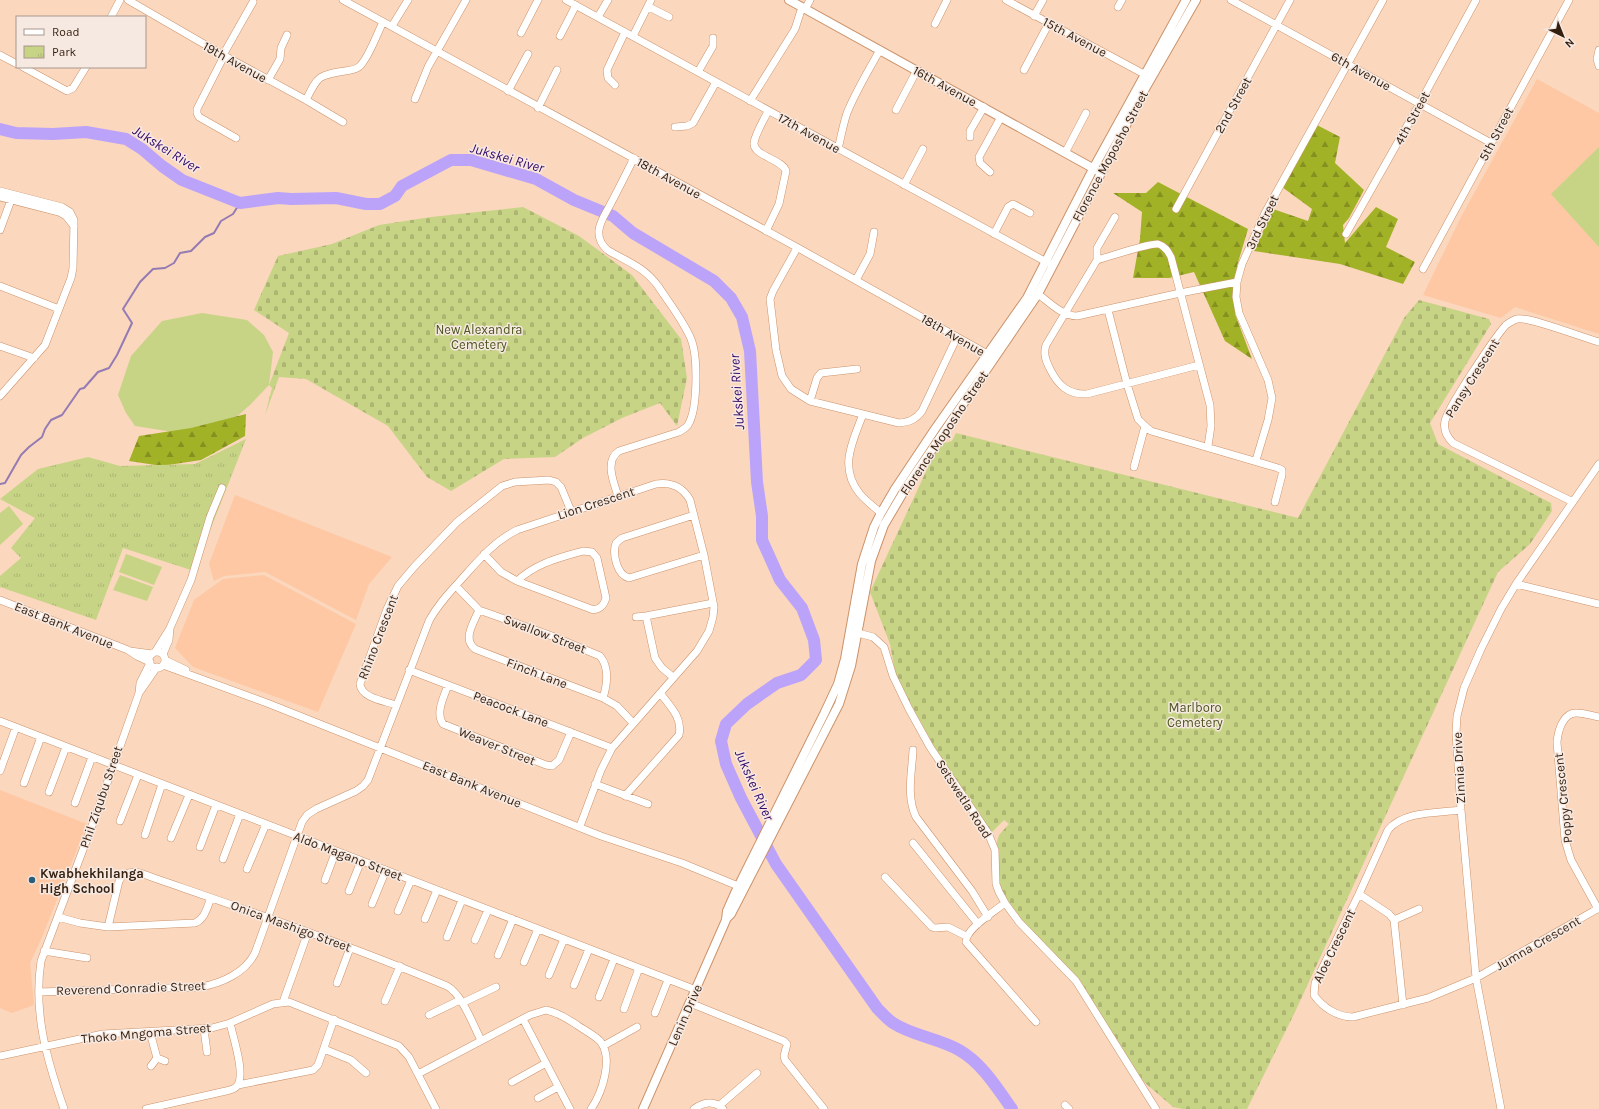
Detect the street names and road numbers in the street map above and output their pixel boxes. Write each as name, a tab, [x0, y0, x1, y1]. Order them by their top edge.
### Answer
street label: 15th Avenue	[1040, 14, 1110, 60]
street label: 19th Avenue	[201, 38, 270, 86]
street label: 6th Avenue	[1328, 48, 1394, 94]
street label: 16th Avenue	[911, 62, 980, 110]
street label: 2nd Street	[1211, 74, 1255, 136]
street label: Florence Moposho Street	[1069, 88, 1151, 224]
street label: 4th Street	[1391, 89, 1433, 147]
street label: 5th Street	[1476, 104, 1516, 164]
street label: 17th Avenue	[775, 110, 843, 156]
street label: 18th Avenue	[634, 154, 704, 202]
street label: 3rd Street	[1242, 192, 1282, 252]
street label: 18th Avenue	[919, 311, 988, 359]
street label: Pansy Crescent	[1442, 336, 1502, 420]
street label: Florence Moposho Street	[897, 368, 991, 498]
street label: Lion Crescent	[555, 483, 637, 523]
street label: Rhino Crescent	[355, 592, 401, 682]
street label: East Bank Avenue	[12, 598, 116, 652]
street label: Swallow Street	[502, 611, 588, 657]
street label: Finch Lane	[504, 655, 570, 692]
street label: Peacock Lane	[471, 688, 551, 730]
street label: Weaver Street	[456, 724, 538, 768]
street label: Zinnia Drive	[1450, 731, 1468, 804]
street label: Phil Ziqubu Street	[76, 744, 126, 850]
street label: Poppy Crescent	[1551, 752, 1575, 844]
street label: East Bank Avenue	[420, 757, 524, 811]
street label: Setswetla Road	[933, 757, 995, 841]
street label: Aldo Magano Street	[291, 828, 405, 884]
street label: Onica Mashigo Street	[229, 897, 353, 955]
street label: Aloe Crescent	[1310, 907, 1358, 985]
street label: Jumna Crescent	[1493, 913, 1583, 973]
street label: Reverend Conradie Street	[56, 978, 206, 998]
street label: Lenin Drive	[665, 982, 705, 1048]
street label: Thoko Mngoma Street	[80, 1020, 212, 1046]

